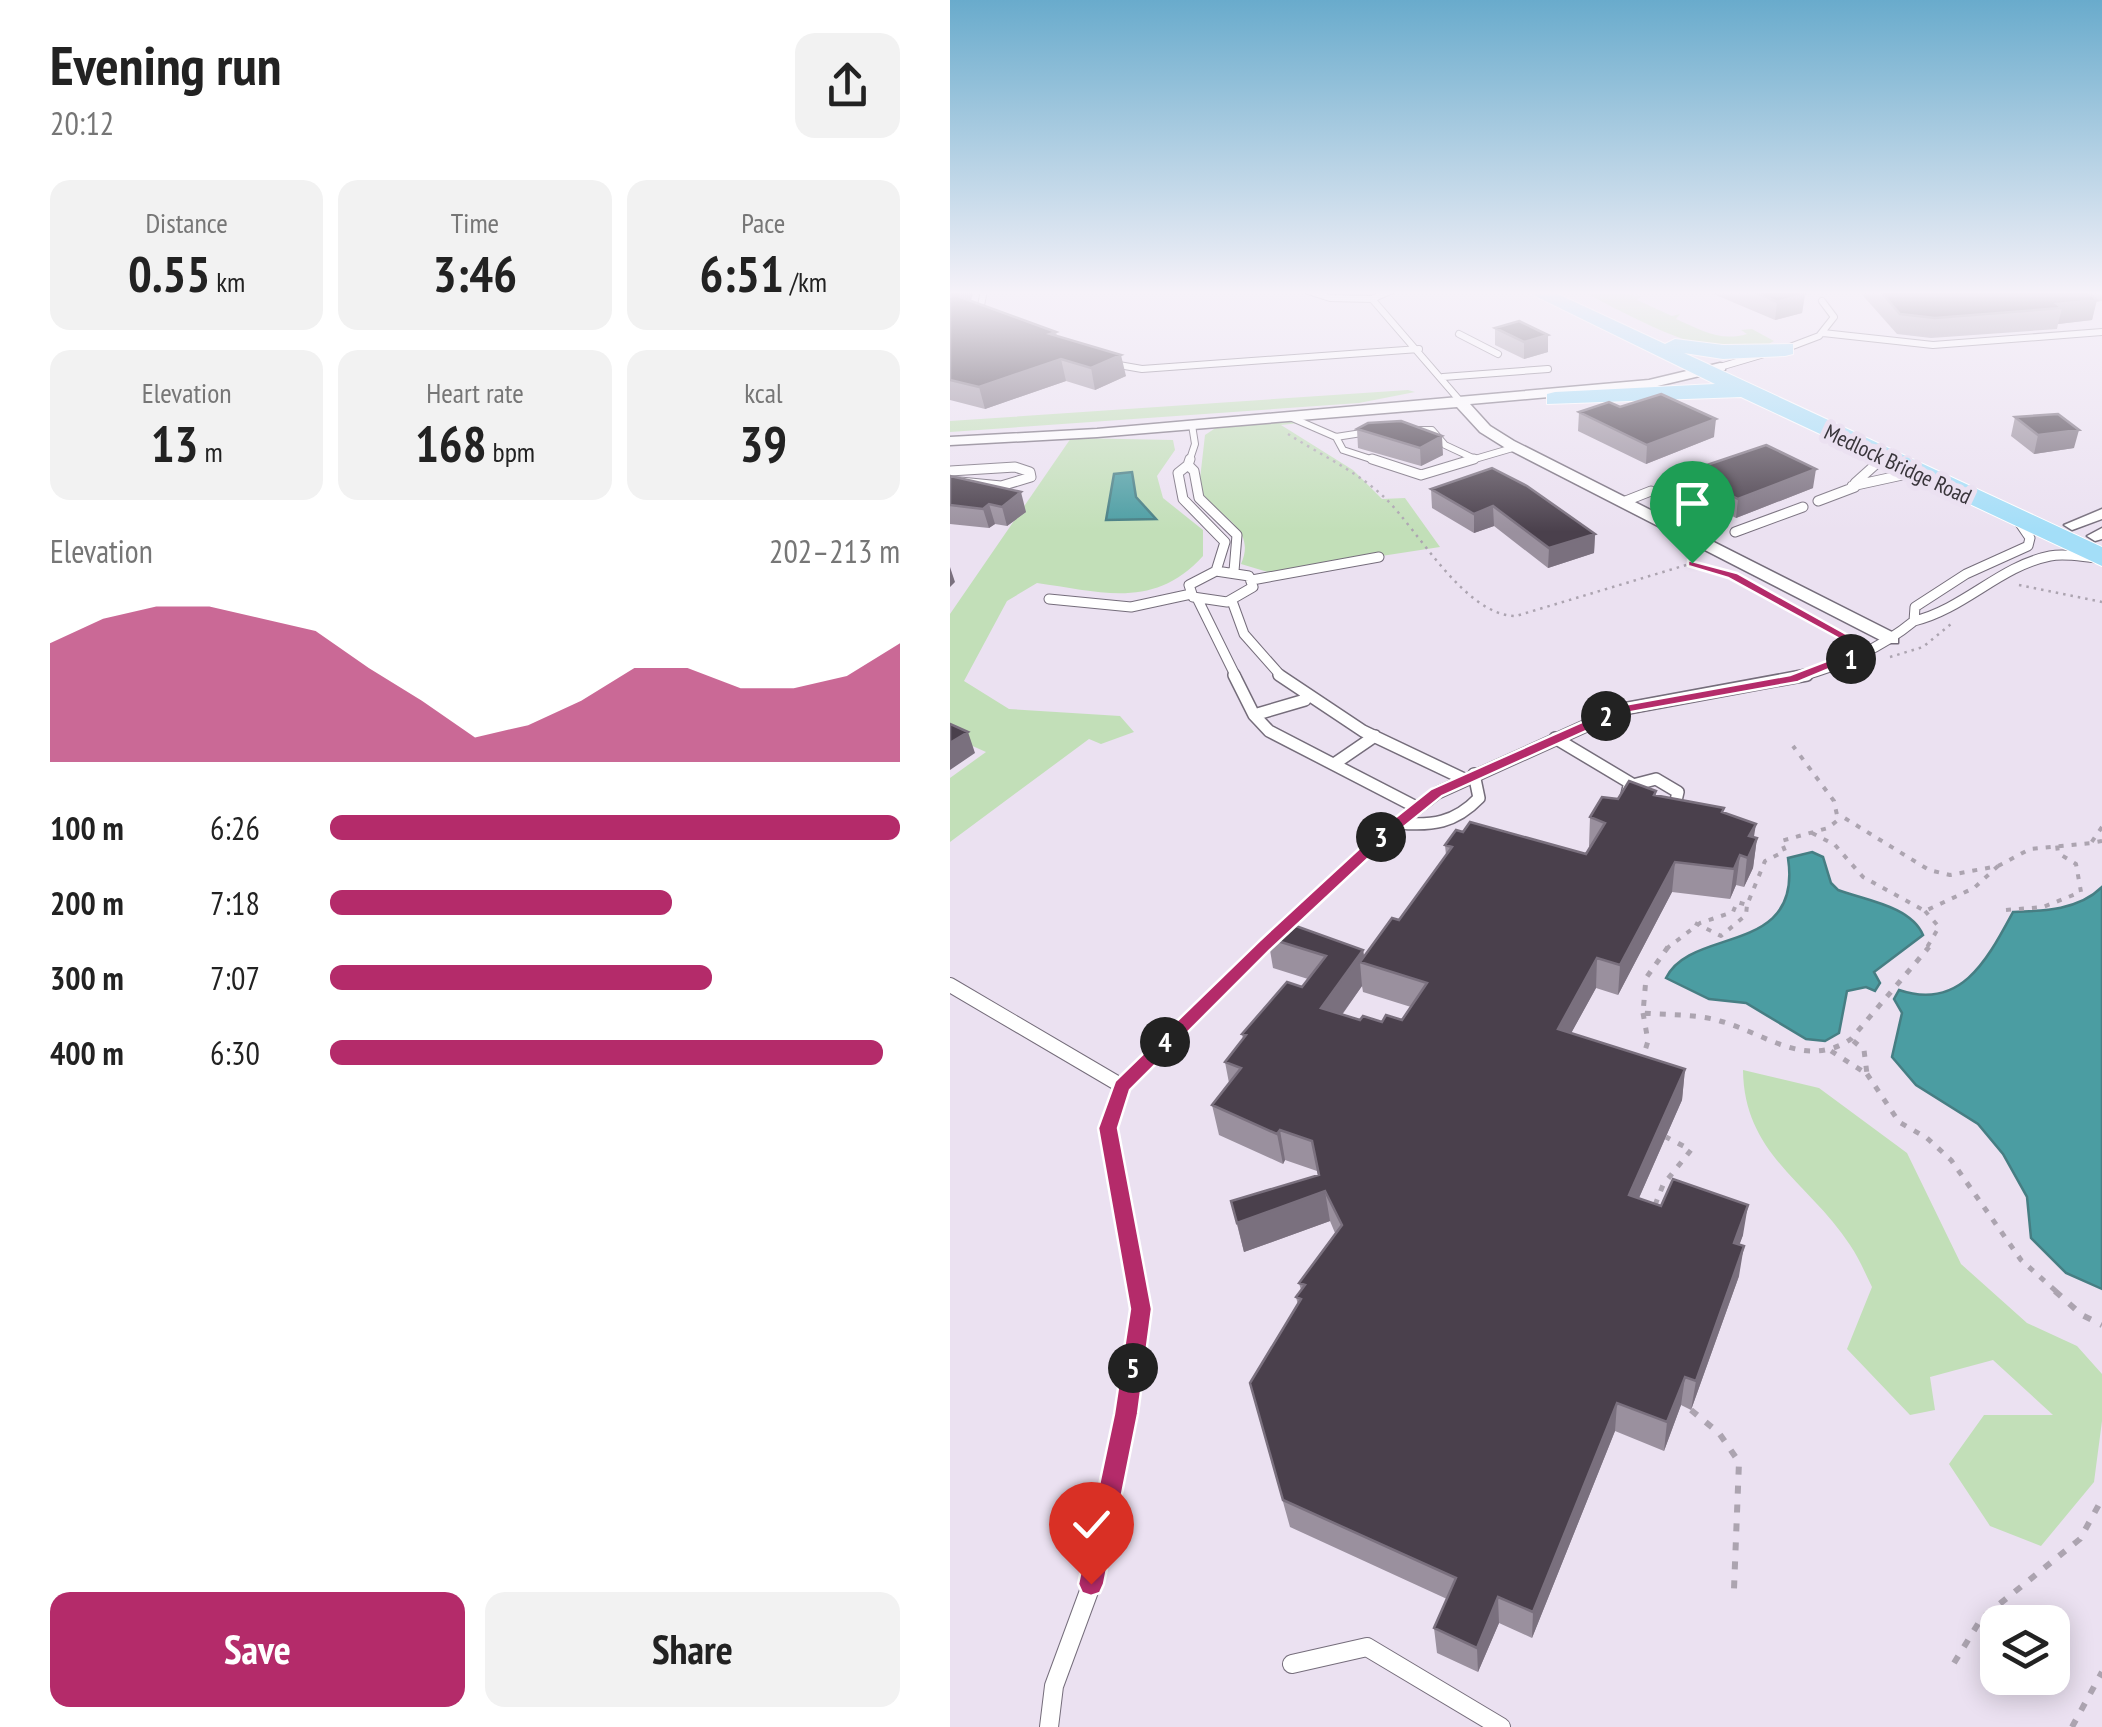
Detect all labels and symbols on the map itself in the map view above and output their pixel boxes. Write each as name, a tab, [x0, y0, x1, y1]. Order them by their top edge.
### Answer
street label: Medlock Bridge Road	[1820, 418, 1976, 510]
pin	[1650, 461, 1735, 564]
pin: 1	[1826, 634, 1876, 684]
pin: 2	[1581, 691, 1631, 741]
pin: 3	[1356, 812, 1406, 862]
pin: 4	[1140, 1017, 1190, 1067]
pin: 5	[1108, 1343, 1158, 1393]
pin	[1049, 1482, 1134, 1585]

